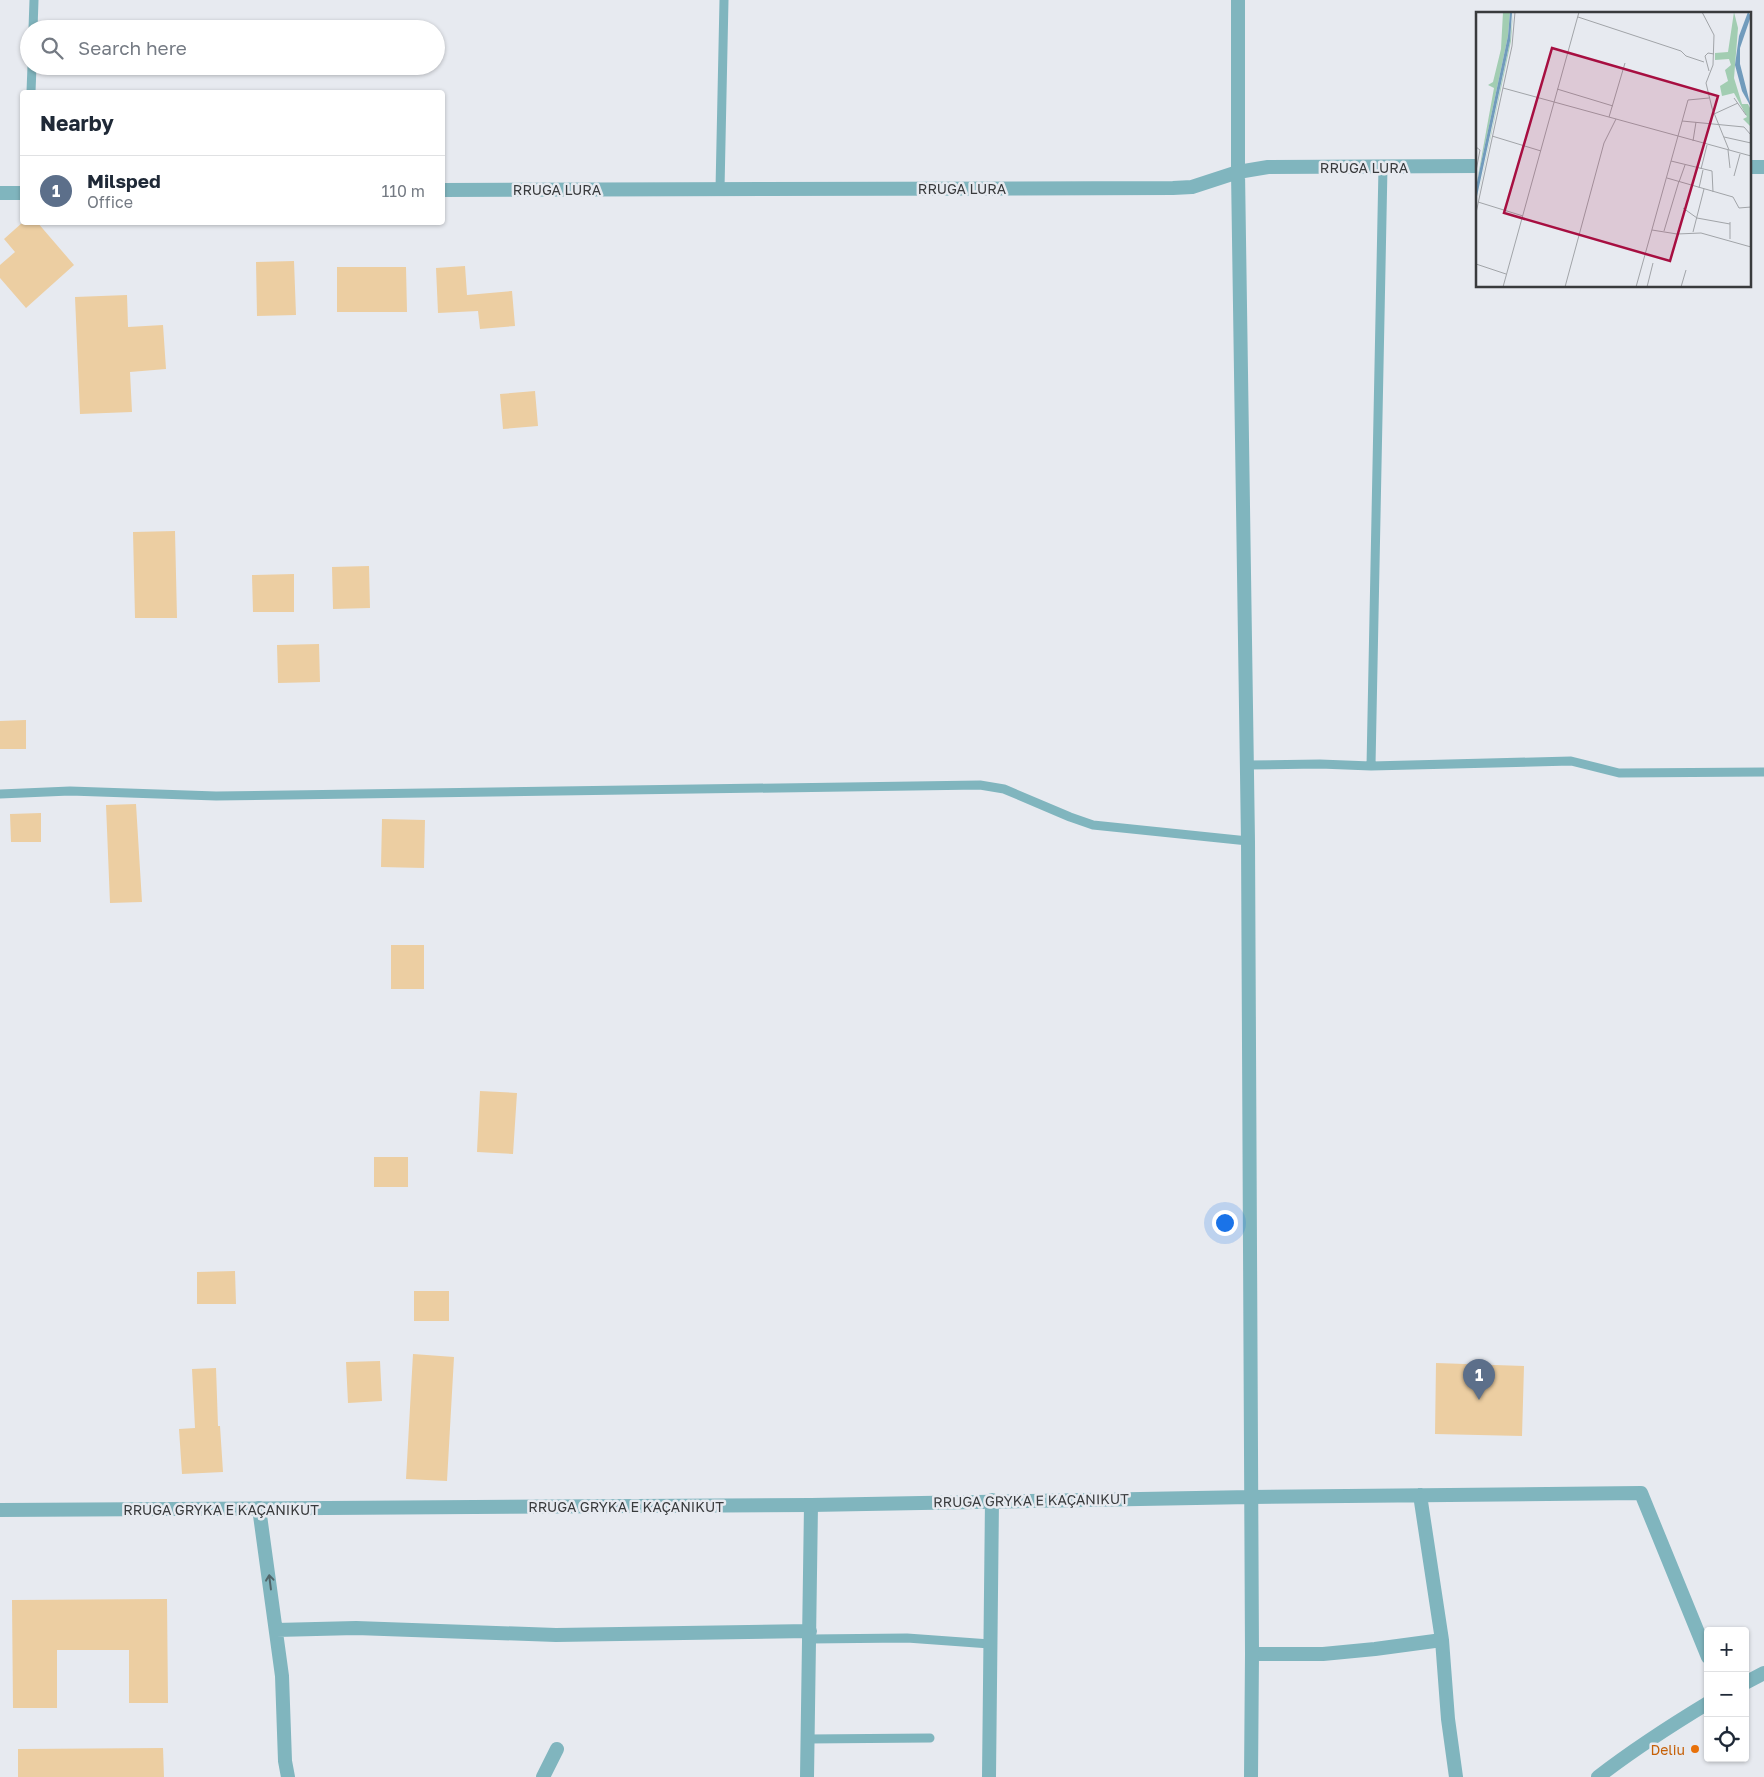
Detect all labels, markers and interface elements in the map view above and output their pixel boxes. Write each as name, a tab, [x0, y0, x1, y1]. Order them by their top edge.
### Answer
inset map	[1476, 12, 1752, 288]
search box	[20, 20, 445, 75]
icon: search	[38, 34, 66, 62]
text: Search here	[78, 36, 187, 59]
text: Nearby	[40, 110, 114, 136]
street label: RRUGA LURA	[1320, 159, 1409, 176]
text: Milsped	[87, 169, 161, 192]
street label: RRUGA LURA	[918, 180, 1007, 197]
text: 1	[52, 181, 60, 201]
text: 110 m	[381, 181, 425, 201]
street label: RRUGA LURA	[513, 181, 602, 198]
text: Office	[87, 192, 133, 212]
your location	[1212, 1210, 1238, 1236]
pin: 1	[1463, 1359, 1495, 1400]
street label: RRUGA GRYKA E KAÇANIKUT	[933, 1490, 1129, 1510]
street label: RRUGA GRYKA E KAÇANIKUT	[528, 1498, 724, 1515]
street label: RRUGA GRYKA E KAÇANIKUT	[123, 1501, 319, 1518]
one-way arrow	[265, 1574, 275, 1590]
map controls	[1704, 1627, 1749, 1762]
button: +	[1704, 1627, 1749, 1672]
button: −	[1704, 1672, 1749, 1717]
button: locate	[1704, 1717, 1749, 1762]
place label: Deliu	[1650, 1741, 1685, 1758]
marker: Deliu	[1689, 1743, 1701, 1755]

